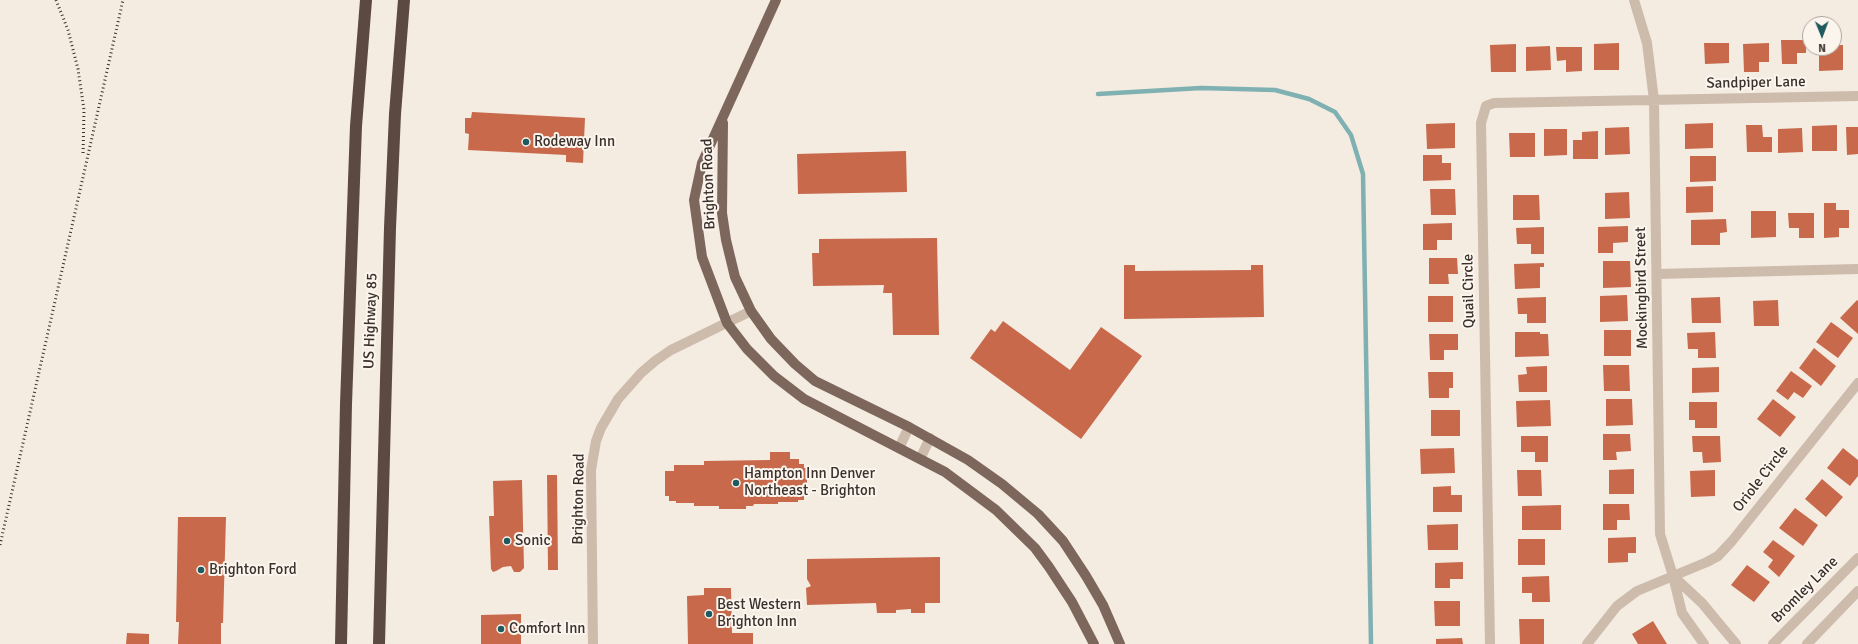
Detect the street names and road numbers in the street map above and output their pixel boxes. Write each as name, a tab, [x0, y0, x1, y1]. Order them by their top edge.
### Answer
street label: Sandpiper Lane	[1706, 73, 1806, 93]
street label: Brighton Road	[698, 138, 720, 230]
street label: Mockingbird Street	[1632, 227, 1652, 349]
street label: Quail Circle	[1459, 254, 1479, 328]
street label: US Highway 85	[360, 273, 382, 369]
street label: Oriole Circle	[1729, 442, 1793, 516]
street label: Brighton Road	[569, 453, 589, 545]
street label: Bromley Lane	[1768, 553, 1842, 627]

